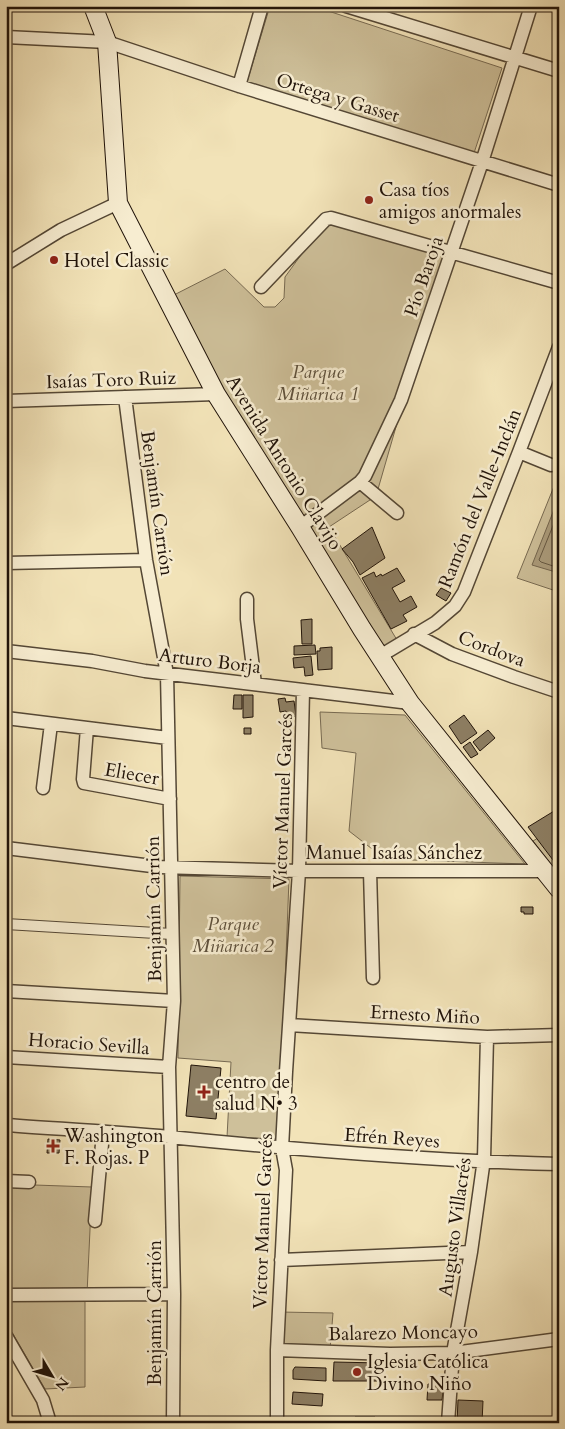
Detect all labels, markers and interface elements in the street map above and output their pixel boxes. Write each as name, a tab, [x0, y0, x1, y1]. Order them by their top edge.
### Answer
street label: Ortega y Gasset	[273, 67, 403, 129]
place label: Casa tíos amigos anormales	[379, 177, 521, 225]
marker: Casa tíos amigos anormales	[363, 194, 375, 206]
street label: Pío Baroja	[398, 232, 450, 320]
place label: Hotel Classic	[64, 248, 169, 274]
marker: Hotel Classic	[48, 254, 60, 266]
park label: Parque Miñarica 1	[277, 359, 359, 407]
street label: Isaías Toro Ruiz	[46, 365, 177, 395]
street label: Avenida Antonio Clavijo	[220, 370, 349, 555]
street label: Ramón del Valle-Inclán	[432, 405, 528, 592]
street label: Benjamín Carrión	[134, 429, 180, 578]
street label: Cordova	[454, 624, 529, 674]
street label: Arturo Borja	[157, 642, 263, 680]
street label: Víctor Manuel Garcés	[267, 713, 299, 889]
street label: Eliecer	[103, 756, 161, 792]
street label: Benjamín Carrión	[140, 835, 168, 982]
street label: Manuel Isaías Sánchez	[306, 840, 483, 866]
park label: Parque Miñarica 2	[192, 911, 274, 959]
street label: Ernesto Miño	[369, 999, 481, 1031]
street label: Horacio Sevilla	[27, 1027, 151, 1061]
place label: centro de salud N• 3	[215, 1069, 298, 1117]
marker: centro de salud N• 3	[197, 1085, 211, 1099]
street label: Efrén Reyes	[343, 1122, 441, 1154]
place label: Washington F. Rojas. P	[63, 1123, 164, 1171]
street label: Víctor Manuel Garcés	[247, 1133, 279, 1309]
marker: Washington F. Rojas. P	[46, 1139, 60, 1153]
street label: Augusto Villacrés	[432, 1156, 478, 1299]
street label: Benjamín Carrión	[142, 1240, 168, 1386]
street label: Balarezo Moncayo	[328, 1319, 478, 1347]
place label: Iglesia Católica Divino Niño	[367, 1349, 489, 1397]
north arrow	[28, 1352, 78, 1402]
marker: Iglesia Católica Divino Niño	[351, 1366, 363, 1378]
text: N	[51, 1373, 73, 1394]

